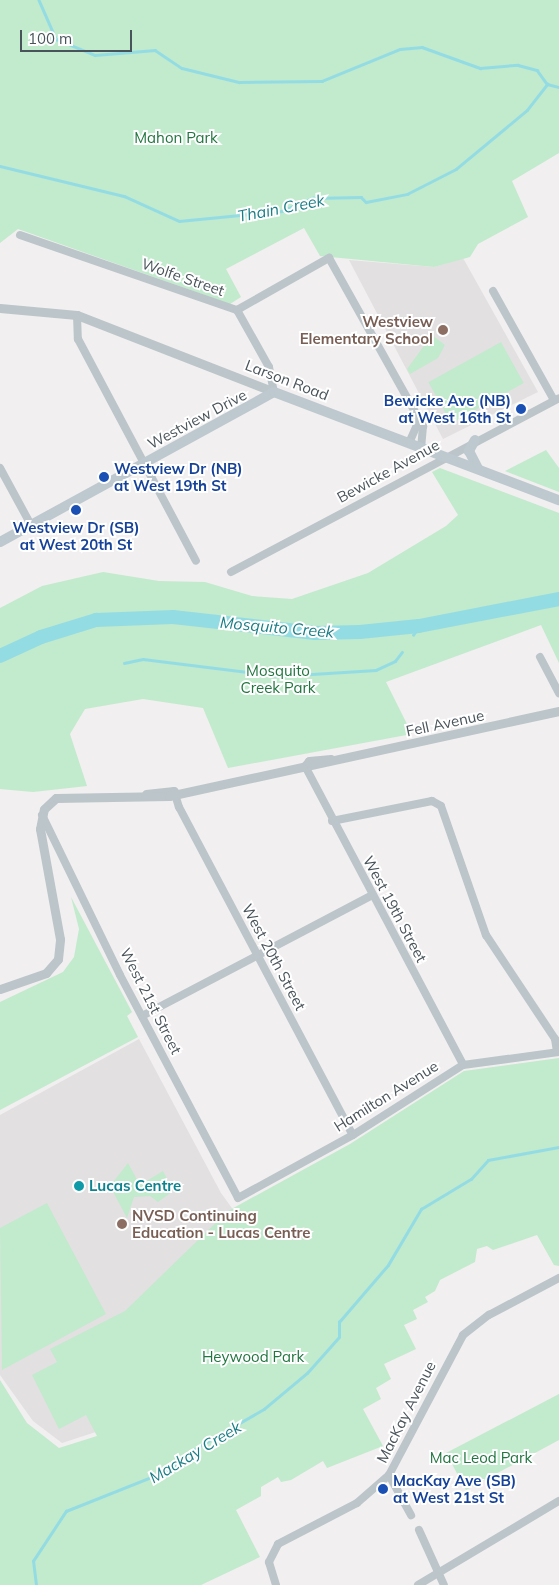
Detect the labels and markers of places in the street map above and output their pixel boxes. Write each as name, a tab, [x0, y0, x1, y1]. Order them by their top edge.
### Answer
place label: Westview Elementary School	[300, 312, 433, 347]
marker: Westview Elementary School	[437, 324, 449, 336]
place label: Bewicke Ave (NB) at West 16th St	[384, 391, 511, 426]
marker: Bewicke Ave (NB) at West 16th St	[515, 403, 527, 415]
place label: Westview Dr (NB) at West 19th St	[114, 459, 243, 494]
marker: Westview Dr (NB) at West 19th St	[98, 471, 110, 483]
marker: Westview Dr (SB) at West 20th St	[70, 504, 82, 516]
place label: Westview Dr (SB) at West 20th St	[12, 518, 140, 553]
place label: Lucas Centre	[89, 1177, 181, 1195]
marker: Lucas Centre	[73, 1180, 85, 1192]
place label: NVSD Continuing Education - Lucas Centre	[132, 1206, 311, 1241]
marker: NVSD Continuing Education - Lucas Centre	[116, 1218, 128, 1230]
place label: MacKay Ave (SB) at West 21st St	[393, 1471, 516, 1506]
marker: MacKay Ave (SB) at West 21st St	[377, 1483, 389, 1495]

